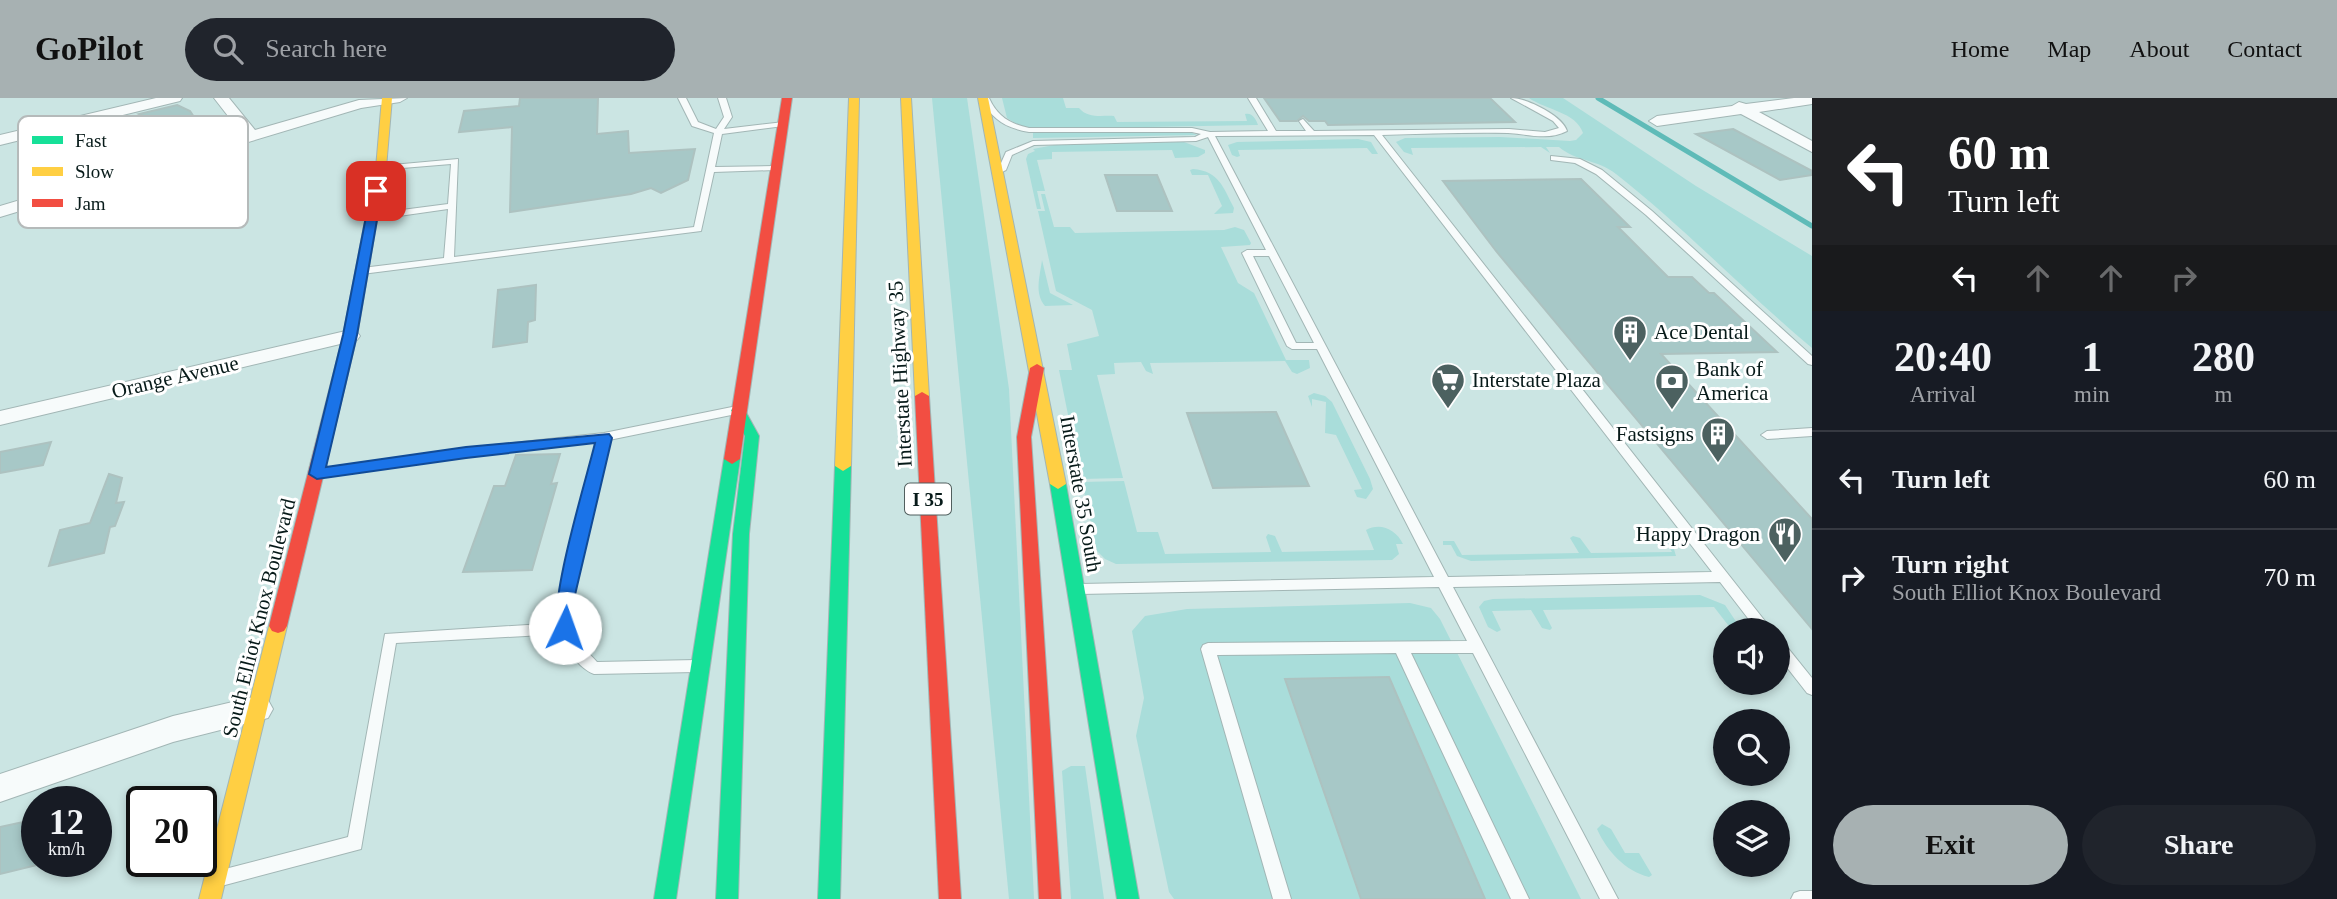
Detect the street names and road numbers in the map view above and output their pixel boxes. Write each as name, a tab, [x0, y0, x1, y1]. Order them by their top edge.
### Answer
street label: Interstate Highway 35	[883, 280, 917, 468]
street label: Orange Avenue	[109, 351, 241, 403]
street label: Interstate 35 South	[1055, 414, 1107, 575]
road number: I 35	[905, 484, 951, 514]
street label: South Elliot Knox Boulevard	[218, 495, 300, 740]

